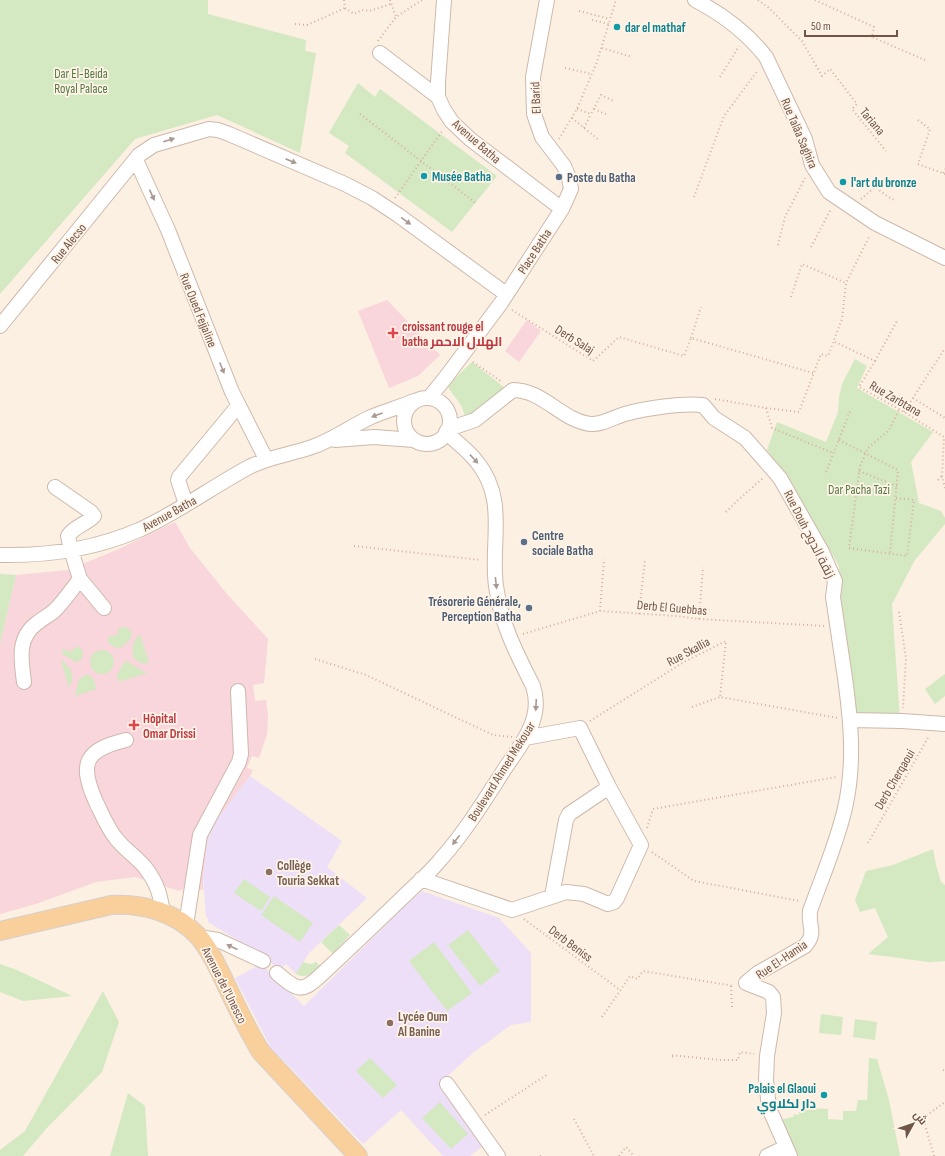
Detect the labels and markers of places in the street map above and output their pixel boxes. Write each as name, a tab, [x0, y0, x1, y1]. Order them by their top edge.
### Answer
place label: dar el mathaf	[625, 20, 687, 36]
marker: dar el mathaf	[612, 22, 622, 32]
place label: Musée Batha	[432, 169, 491, 185]
place label: Poste du Batha	[567, 170, 636, 186]
marker: Musée Batha	[419, 171, 429, 181]
marker: Poste du Batha	[554, 172, 564, 182]
place label: l'art du bronze	[851, 175, 917, 191]
marker: l'art du bronze	[838, 177, 848, 187]
place label: croissant rouge el batha الهلال الاحمر	[402, 319, 502, 350]
marker: croissant rouge el batha الهلال الاحمر	[387, 327, 399, 339]
place label: Centre sociale Batha	[532, 528, 593, 559]
marker: Centre sociale Batha	[519, 537, 529, 547]
place label: Trésorerie Générale, Perception Batha	[428, 594, 521, 625]
marker: Trésorerie Générale, Perception Batha	[524, 603, 534, 613]
place label: Hôpital Omar Drissi	[143, 711, 196, 742]
marker: Hôpital Omar Drissi	[128, 719, 140, 731]
place label: Collège Touria Sekkat	[277, 858, 340, 889]
marker: Collège Touria Sekkat	[264, 867, 274, 877]
place label: Lycée Oum Al Banine	[397, 1009, 448, 1040]
marker: Lycée Oum Al Banine	[385, 1018, 395, 1028]
place label: Palais el Glaoui دار لكلاوي	[748, 1081, 816, 1115]
marker: Palais el Glaoui دار لكلاوي	[819, 1090, 829, 1100]

